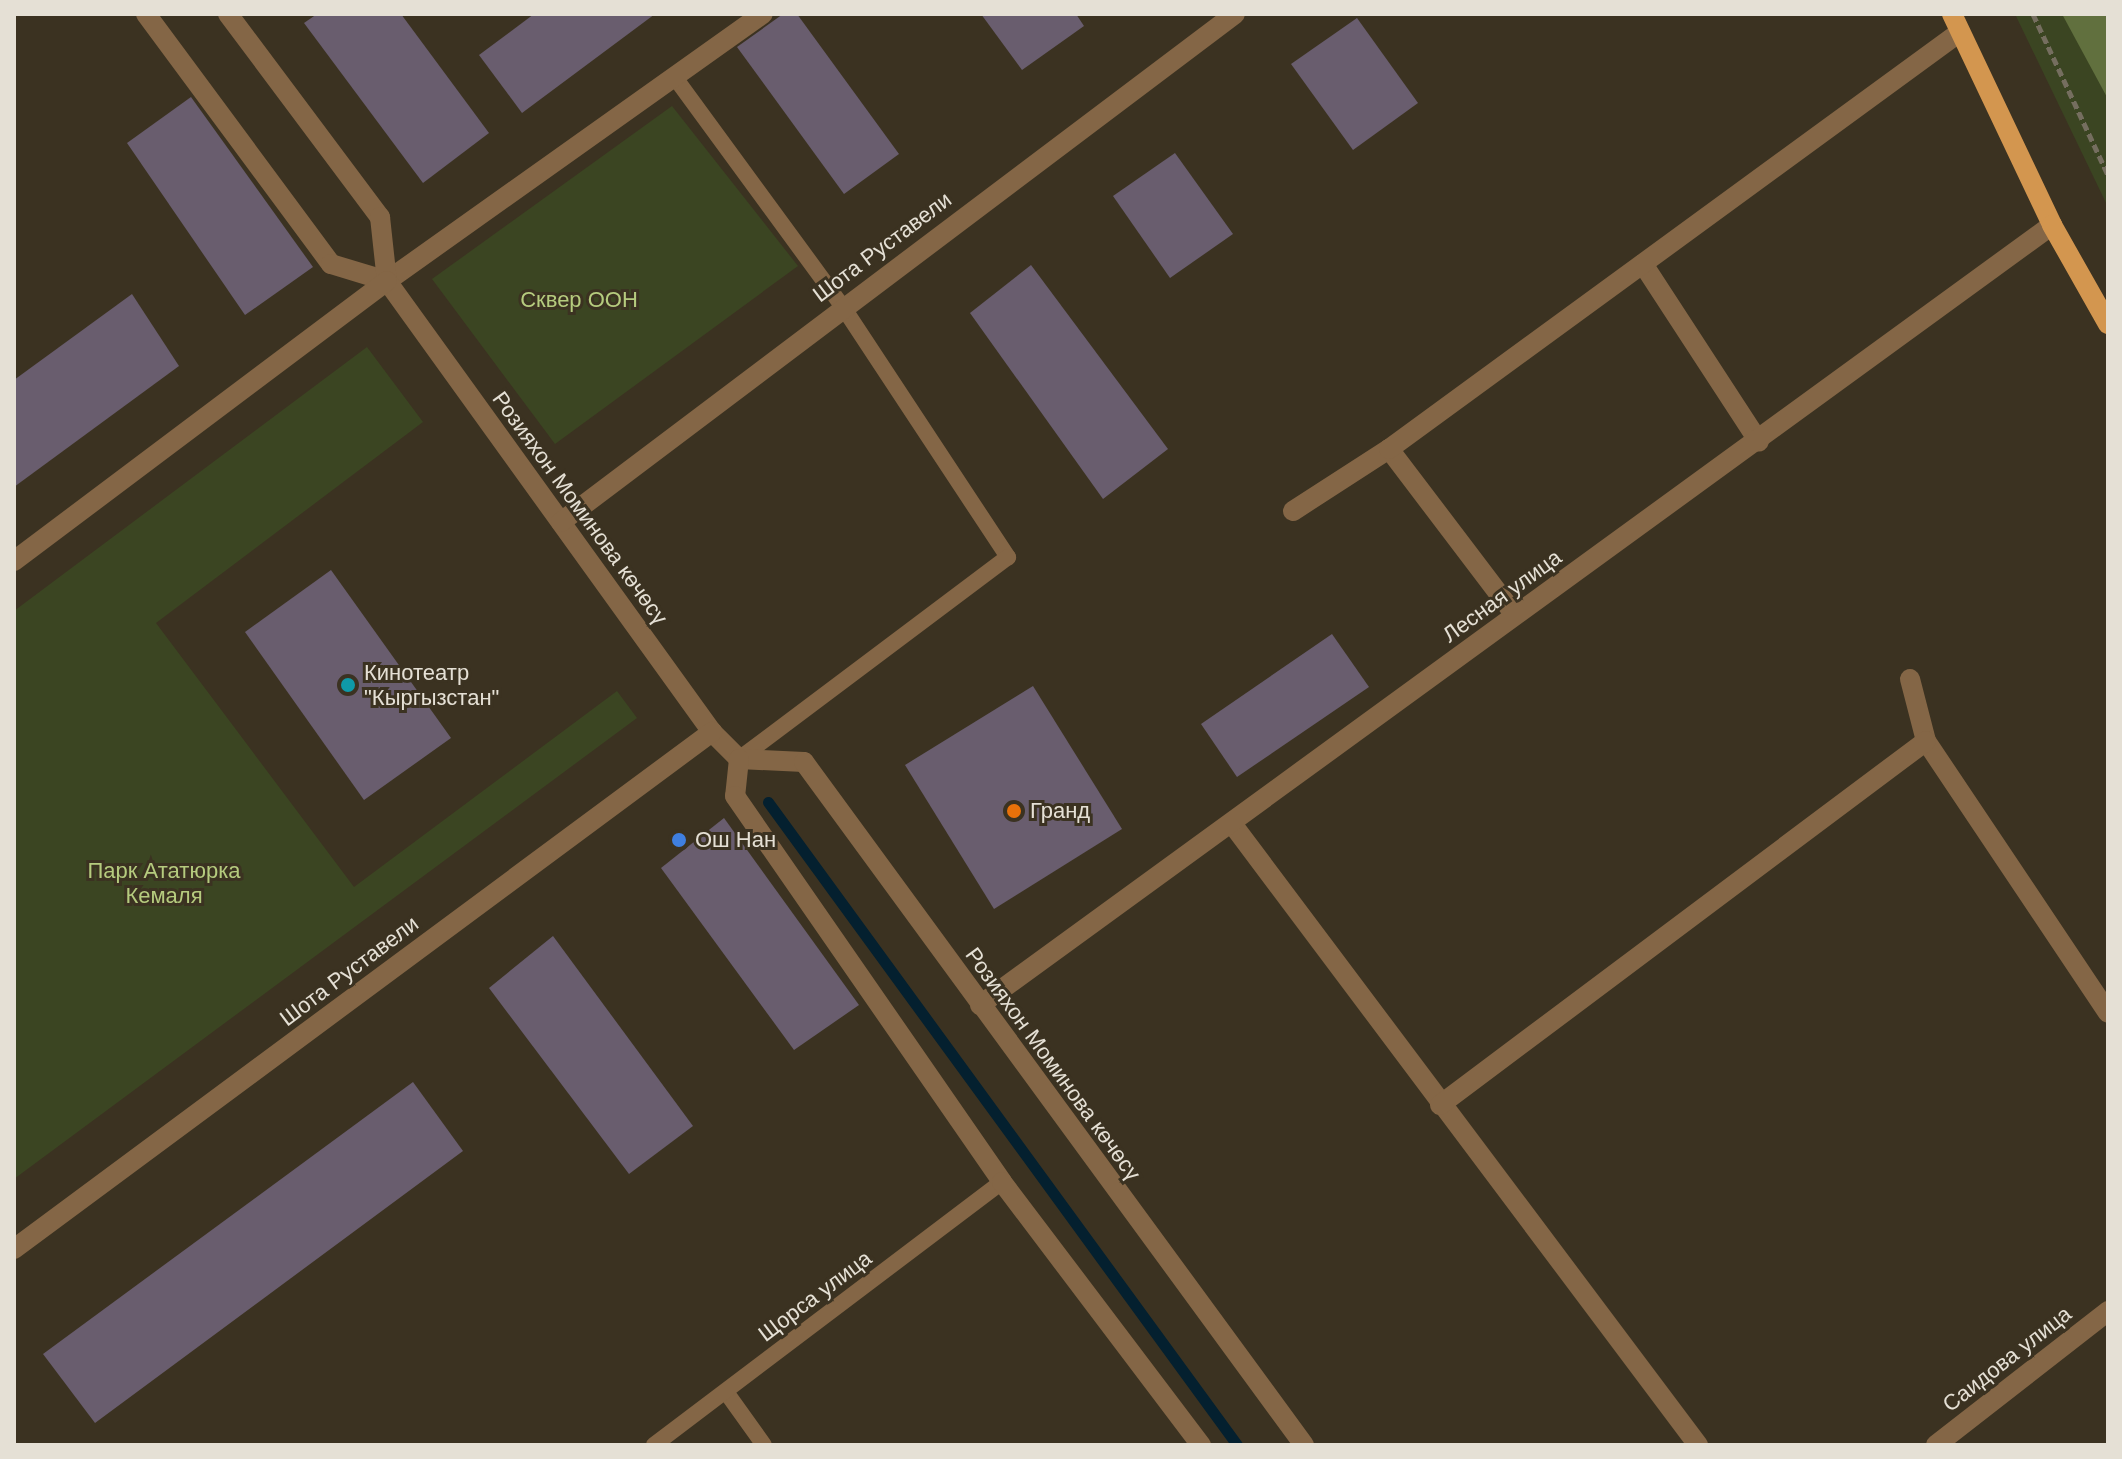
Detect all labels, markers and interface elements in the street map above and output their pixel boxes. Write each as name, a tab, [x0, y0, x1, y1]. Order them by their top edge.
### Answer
street label: Шота Руставели	[808, 186, 956, 308]
park label: Сквер ООН	[520, 287, 638, 313]
street label: Розияхон Моминова көчөсү	[487, 386, 673, 630]
street label: Лесная улица	[1437, 544, 1567, 648]
place label: Кинотеатр "Кыргызстан"	[364, 659, 499, 710]
marker: Кинотеатр "Кыргызстан"	[339, 676, 357, 694]
place label: Гранд	[1030, 798, 1090, 824]
marker: Гранд	[1005, 802, 1023, 820]
place label: Ош Нан	[695, 827, 776, 853]
marker: Ош Нан	[670, 831, 688, 849]
park label: Парк Ататюрка Кемаля	[88, 857, 240, 908]
street label: Шота Руставели	[275, 910, 423, 1032]
street label: Розияхон Моминова көчөсү	[960, 942, 1146, 1186]
street label: Щорса улица	[753, 1245, 877, 1347]
street label: Саидова улица	[1937, 1301, 2077, 1417]

